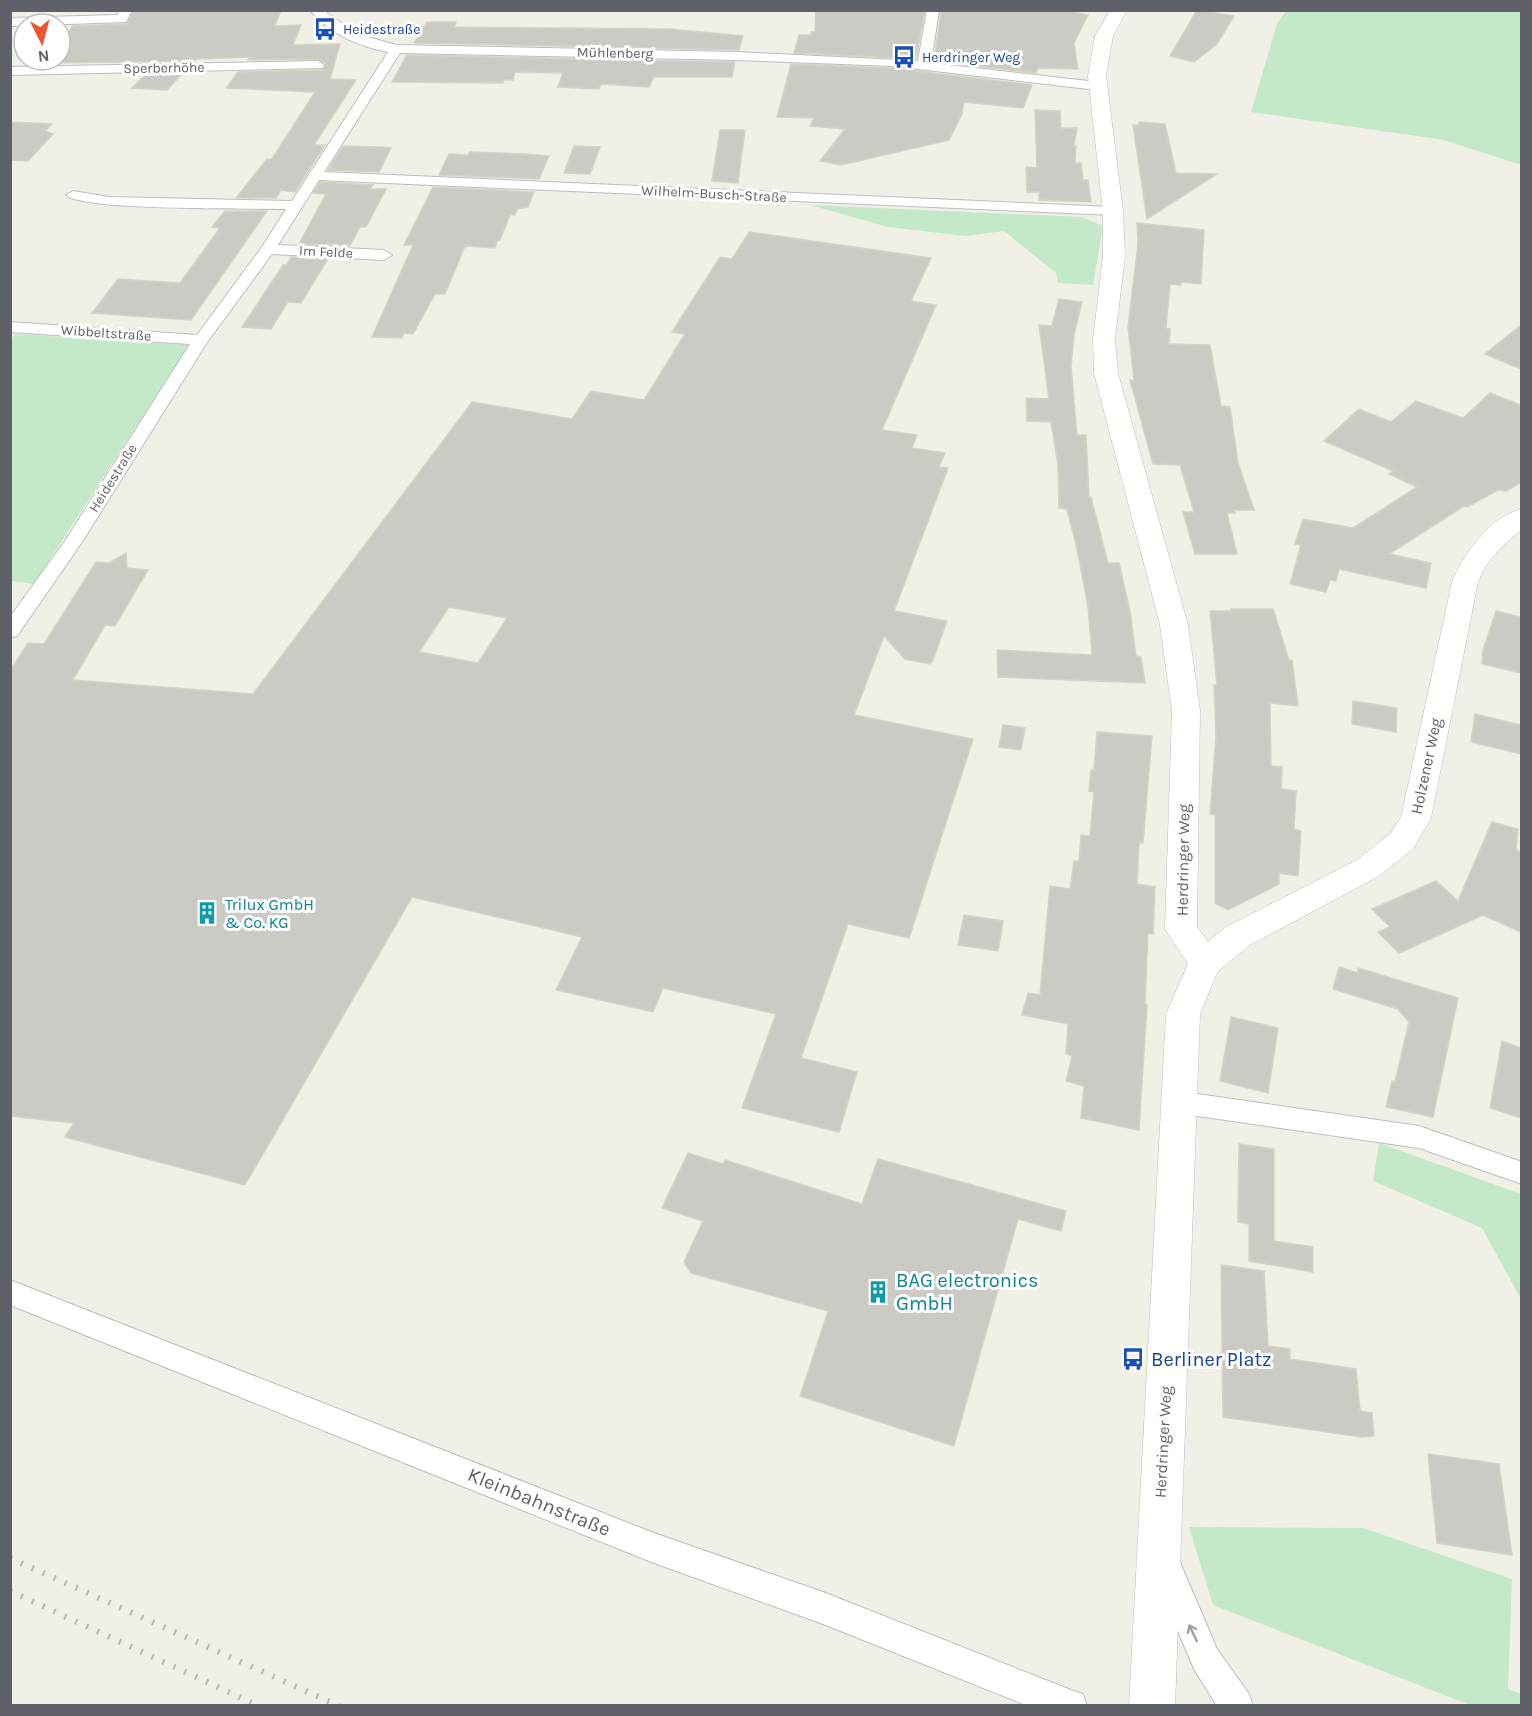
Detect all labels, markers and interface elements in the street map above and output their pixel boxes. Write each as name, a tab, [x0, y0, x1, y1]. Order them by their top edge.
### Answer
north arrow	[12, 12, 72, 72]
bus stop icon: Heidestraße	[312, 16, 338, 42]
place label: Heidestraße	[343, 21, 420, 38]
street label: Mühlenberg	[577, 44, 654, 62]
bus stop icon: Herdringer Weg	[891, 44, 917, 70]
text: N	[37, 46, 50, 66]
place label: Herdringer Weg	[922, 49, 1020, 66]
street label: Sperberhöhe	[123, 59, 205, 77]
street label: Wilhelm-Busch-Straße	[641, 182, 787, 206]
street label: Im Felde	[299, 242, 353, 262]
street label: Wibbeltstraße	[60, 321, 152, 345]
street label: Heidestraße	[85, 441, 141, 515]
street label: Holzener Weg	[1406, 716, 1446, 816]
street label: Herdringer Weg	[1173, 804, 1193, 916]
place label: Trilux GmbH & Co. KG	[225, 895, 314, 932]
building icon: Trilux GmbH & Co. KG	[194, 900, 220, 926]
place label: BAG electronics GmbH	[896, 1269, 1039, 1315]
building icon: BAG electronics GmbH	[865, 1279, 891, 1305]
bus stop icon: Berliner Platz	[1120, 1346, 1146, 1372]
place label: Berliner Platz	[1151, 1348, 1272, 1371]
street label: Herdringer Weg	[1151, 1385, 1175, 1499]
street label: Kleinbahnstraße	[464, 1463, 614, 1541]
one-way arrow	[1187, 1625, 1199, 1643]

